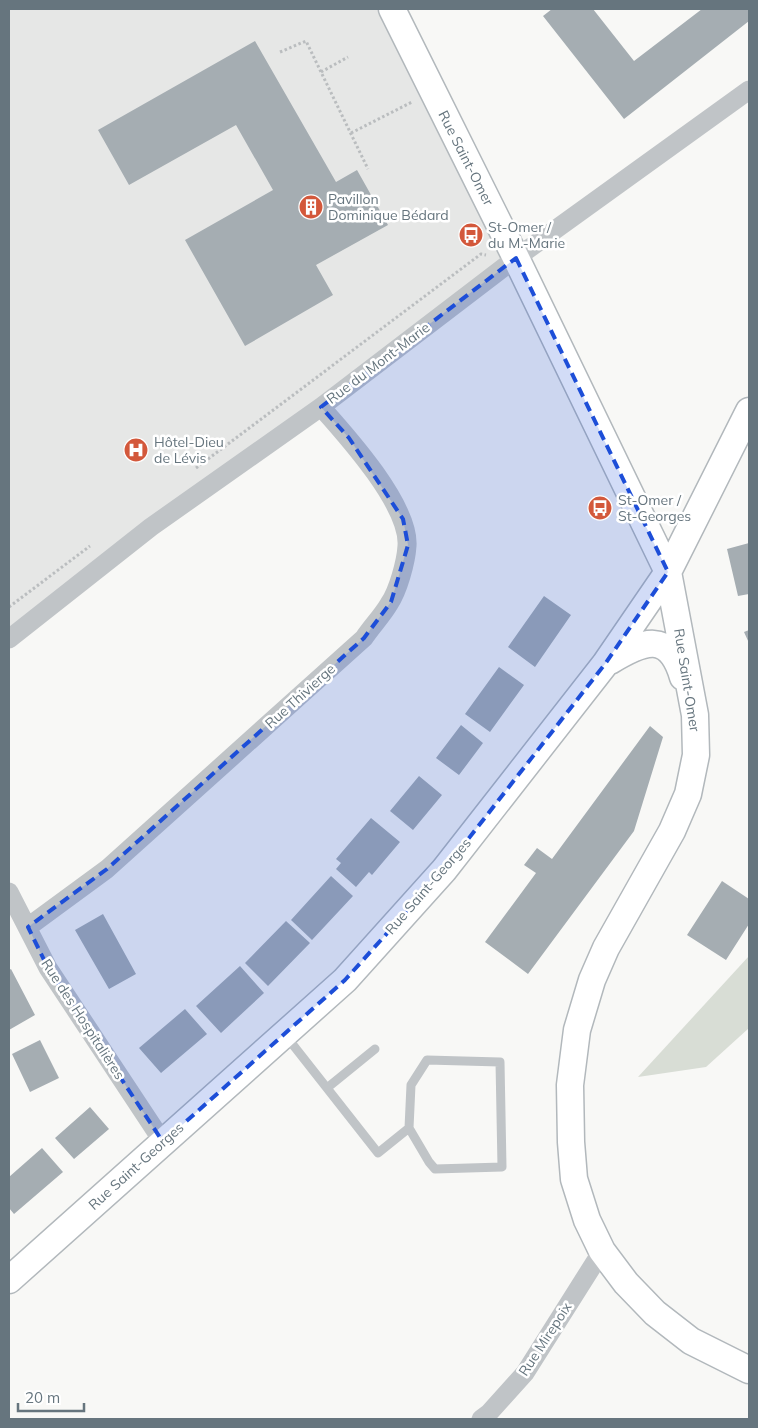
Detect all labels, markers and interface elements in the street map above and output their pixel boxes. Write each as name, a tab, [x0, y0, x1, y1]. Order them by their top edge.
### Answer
street label: Rue Saint-Omer	[434, 107, 498, 209]
place label: Pavillon Dominique Bédard	[328, 190, 449, 224]
building icon: Pavillon Dominique Bédard	[298, 194, 324, 220]
place label: St-Omer / du M.-Marie	[488, 218, 565, 252]
bus stop icon: St-Omer / du M.-Marie	[458, 222, 484, 248]
street label: Rue du Mont-Marie	[323, 318, 433, 408]
place label: Hôtel-Dieu de Lévis	[154, 433, 224, 467]
hospital icon: Hôtel-Dieu de Lévis	[123, 437, 149, 463]
place label: St-Omer / St-Georges	[618, 491, 691, 525]
bus stop icon: St-Omer / St-Georges	[587, 495, 613, 521]
street label: Rue Saint-Omer	[670, 627, 704, 734]
street label: Rue Thivierge	[261, 660, 339, 732]
street label: Rue Saint-Georges	[381, 834, 475, 938]
street label: Rue des Hospitalières	[37, 955, 129, 1083]
street label: Rue Saint-Georges	[85, 1118, 187, 1214]
street label: Rue Mirepoix	[515, 1298, 576, 1379]
scale bar	[18, 1380, 84, 1412]
text: 20 m	[25, 1388, 60, 1407]

